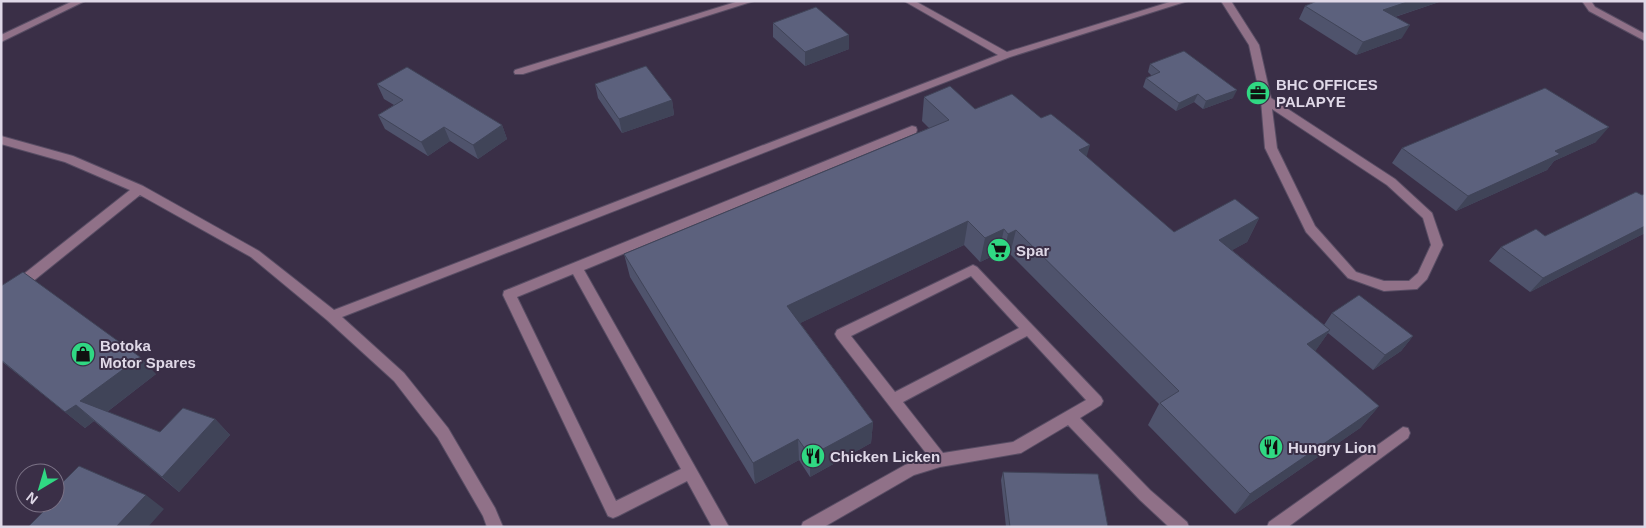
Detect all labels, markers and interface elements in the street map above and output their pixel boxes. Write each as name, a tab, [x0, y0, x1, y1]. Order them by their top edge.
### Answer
place label: BHC OFFICES PALAPYE	[1276, 76, 1378, 110]
office icon: BHC OFFICES PALAPYE	[1245, 80, 1271, 106]
supermarket icon: Spar	[986, 237, 1012, 263]
place label: Spar	[1016, 242, 1050, 259]
place label: Botoka Motor Spares	[100, 337, 196, 371]
shop icon: Botoka Motor Spares	[70, 341, 96, 367]
restaurant icon: Hungry Lion	[1258, 434, 1284, 460]
place label: Hungry Lion	[1288, 439, 1376, 456]
restaurant icon: Chicken Licken	[800, 443, 826, 469]
place label: Chicken Licken	[830, 448, 940, 465]
north arrow	[15, 463, 65, 513]
text: N	[23, 489, 41, 508]

